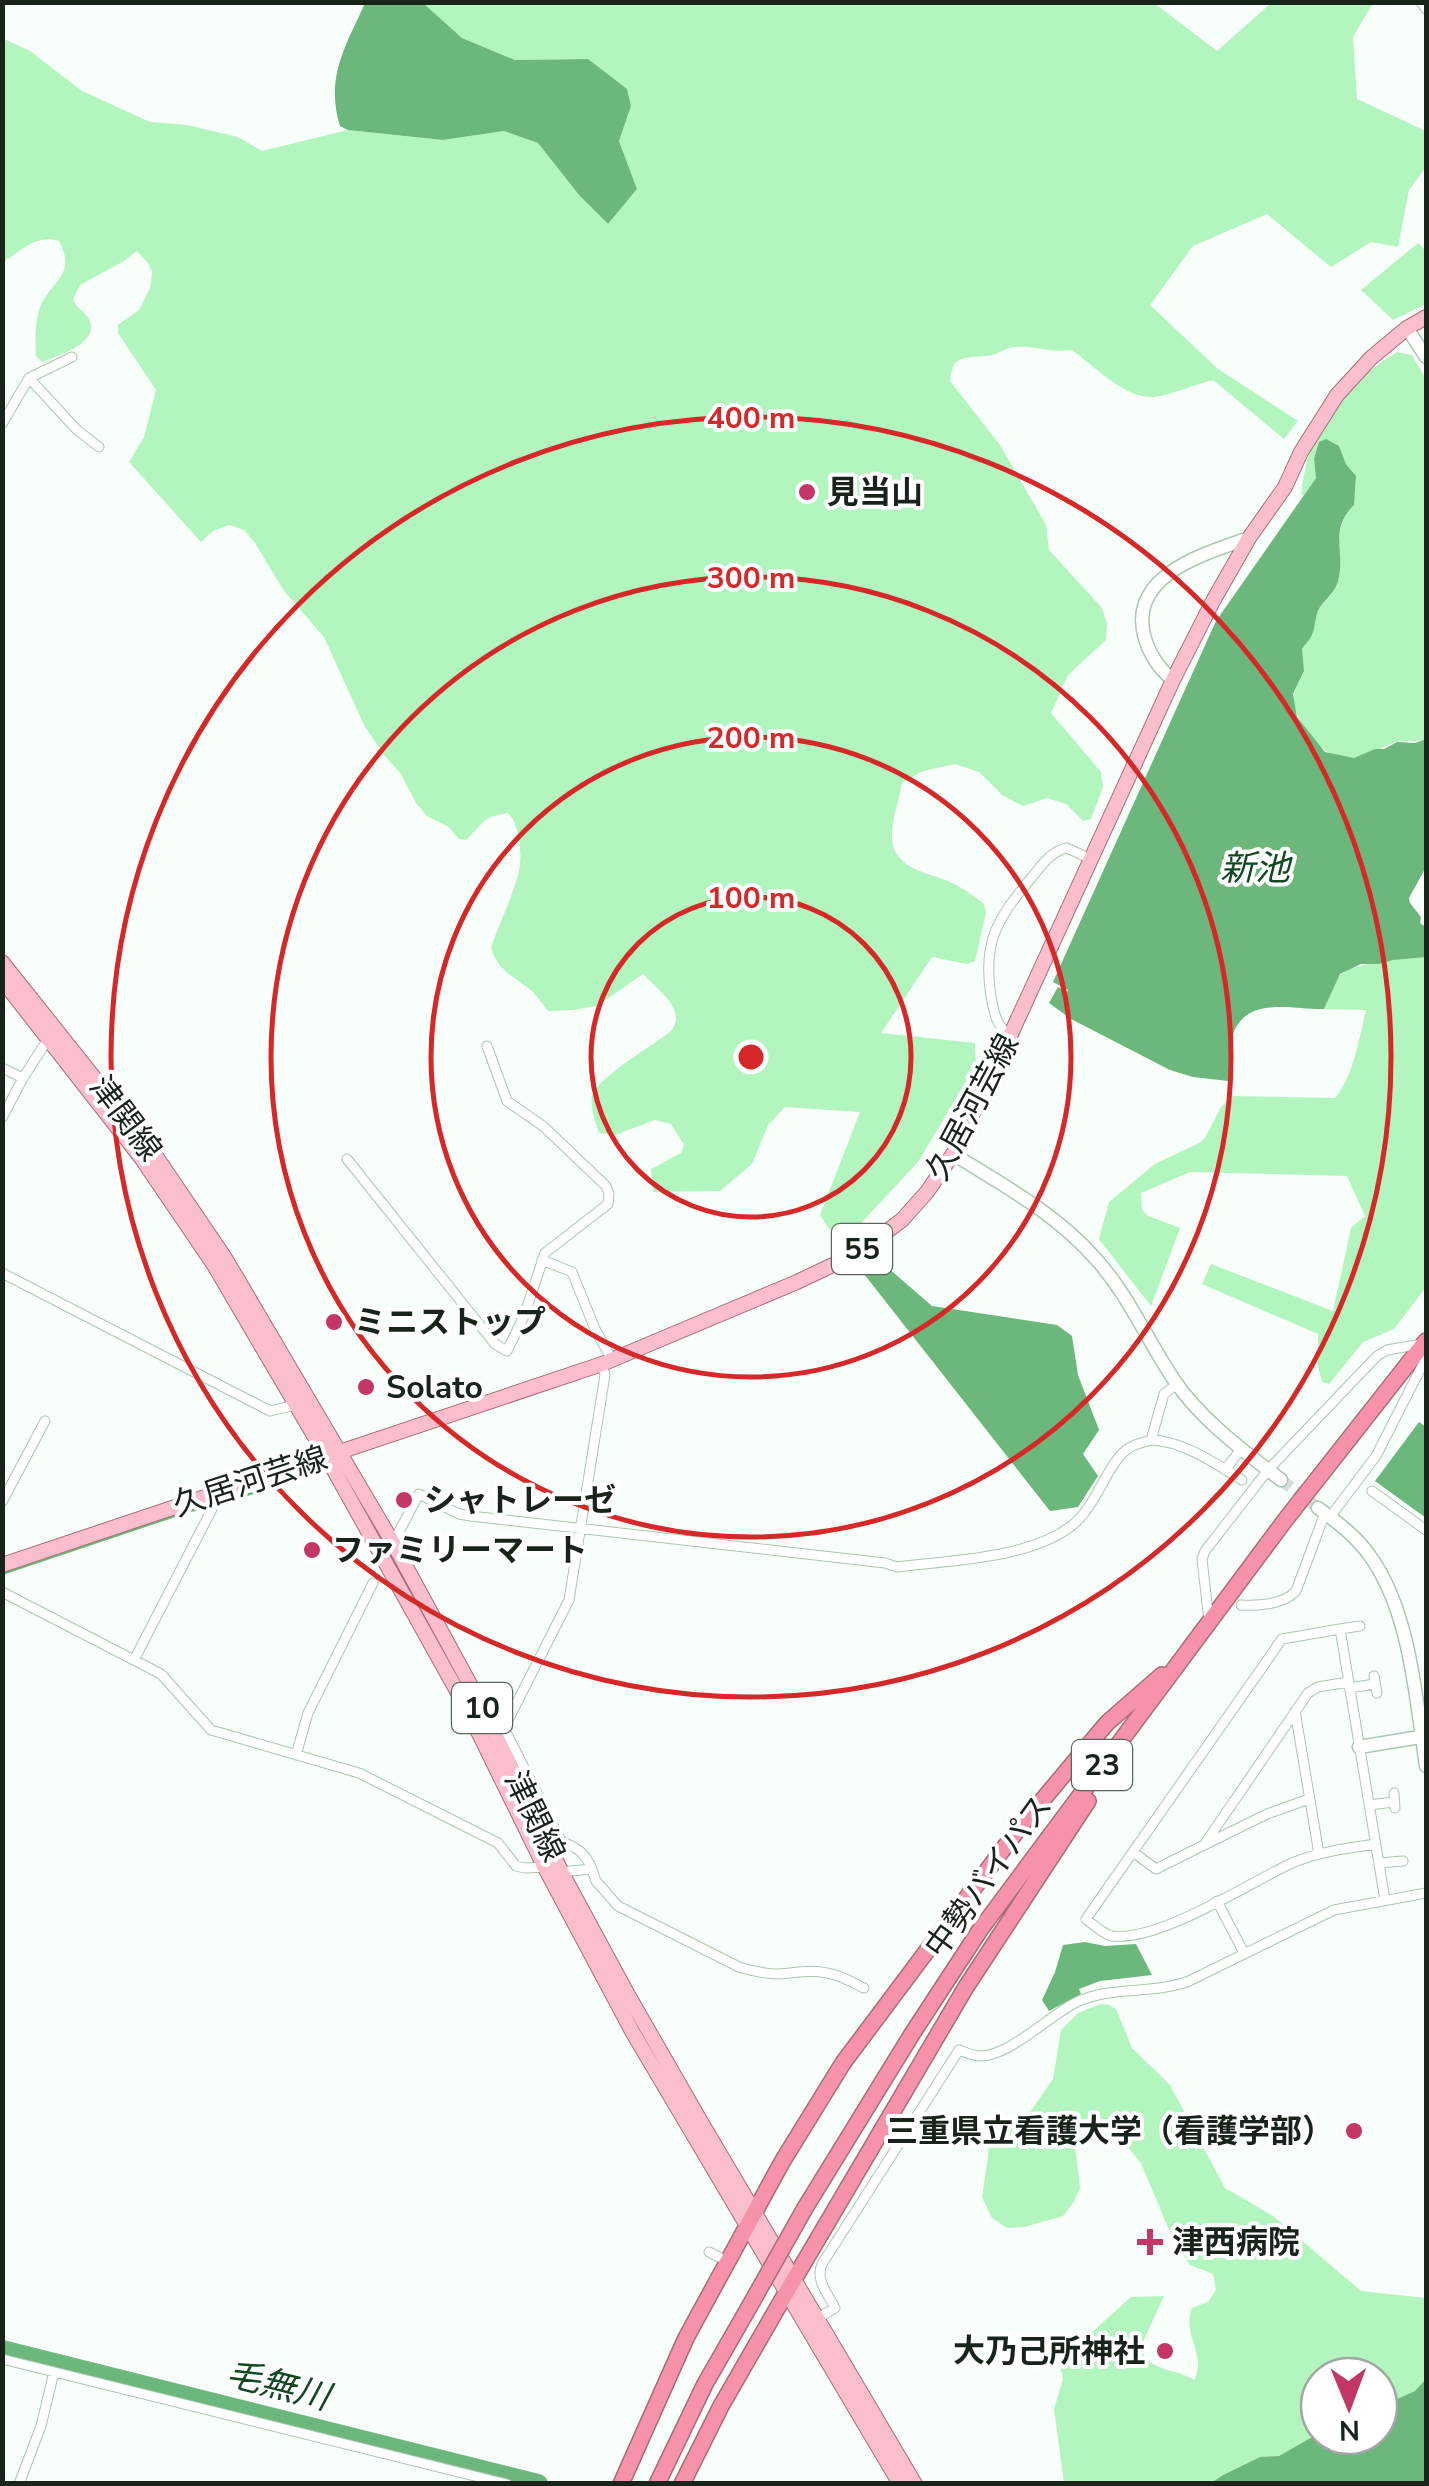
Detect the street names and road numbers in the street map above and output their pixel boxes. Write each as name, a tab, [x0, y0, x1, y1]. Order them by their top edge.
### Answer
street label: 久居河芸線	[916, 1026, 1029, 1188]
street label: 津関線	[80, 1067, 172, 1170]
road number: 55	[832, 1224, 892, 1274]
street label: 久居河芸線	[167, 1436, 333, 1527]
road number: 10	[452, 1683, 512, 1733]
road number: 23	[1072, 1740, 1132, 1790]
street label: 津関線	[494, 1764, 575, 1869]
street label: 中勢バイパス	[915, 1786, 1062, 1966]

